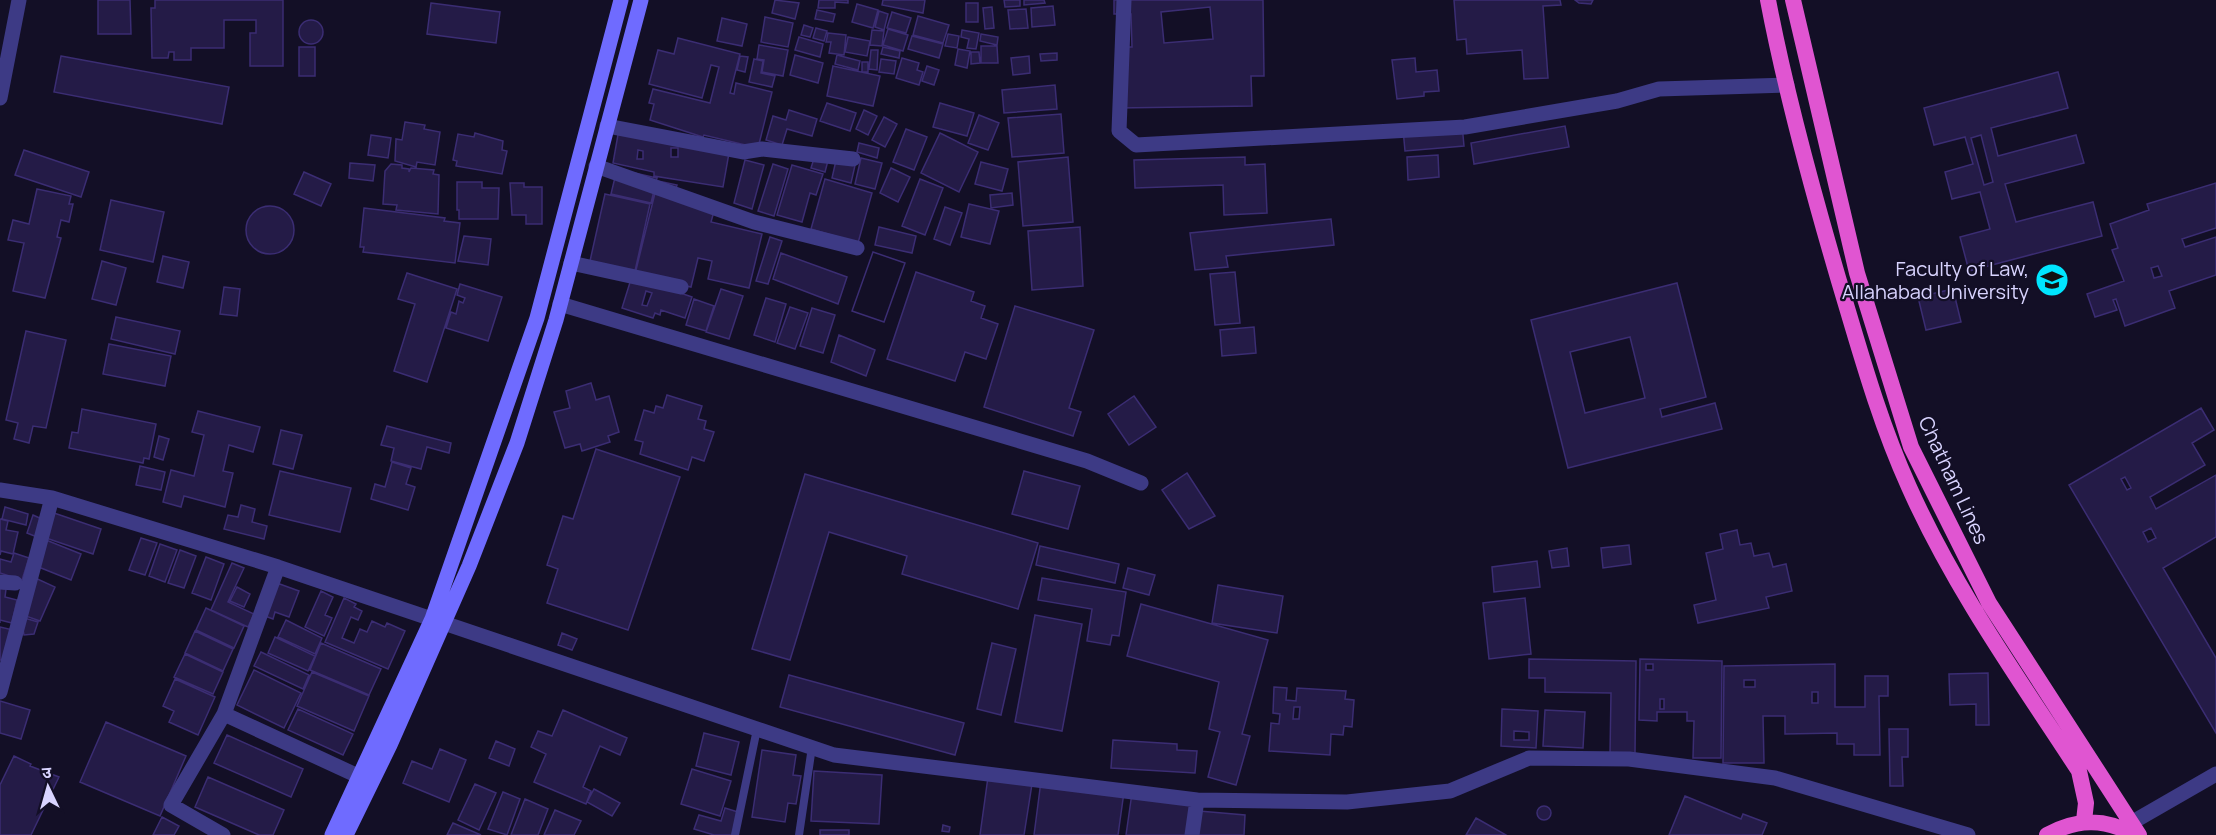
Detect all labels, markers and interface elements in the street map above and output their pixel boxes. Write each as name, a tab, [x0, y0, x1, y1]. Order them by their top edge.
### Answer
place label: Faculty of Law, Allahabad University	[1842, 255, 2029, 305]
school or university icon: Faculty of Law, Allahabad University	[2034, 262, 2070, 298]
street label: Chatham Lines	[1913, 412, 1995, 548]
north arrow	[18, 757, 78, 817]
text: उ	[41, 761, 53, 783]

